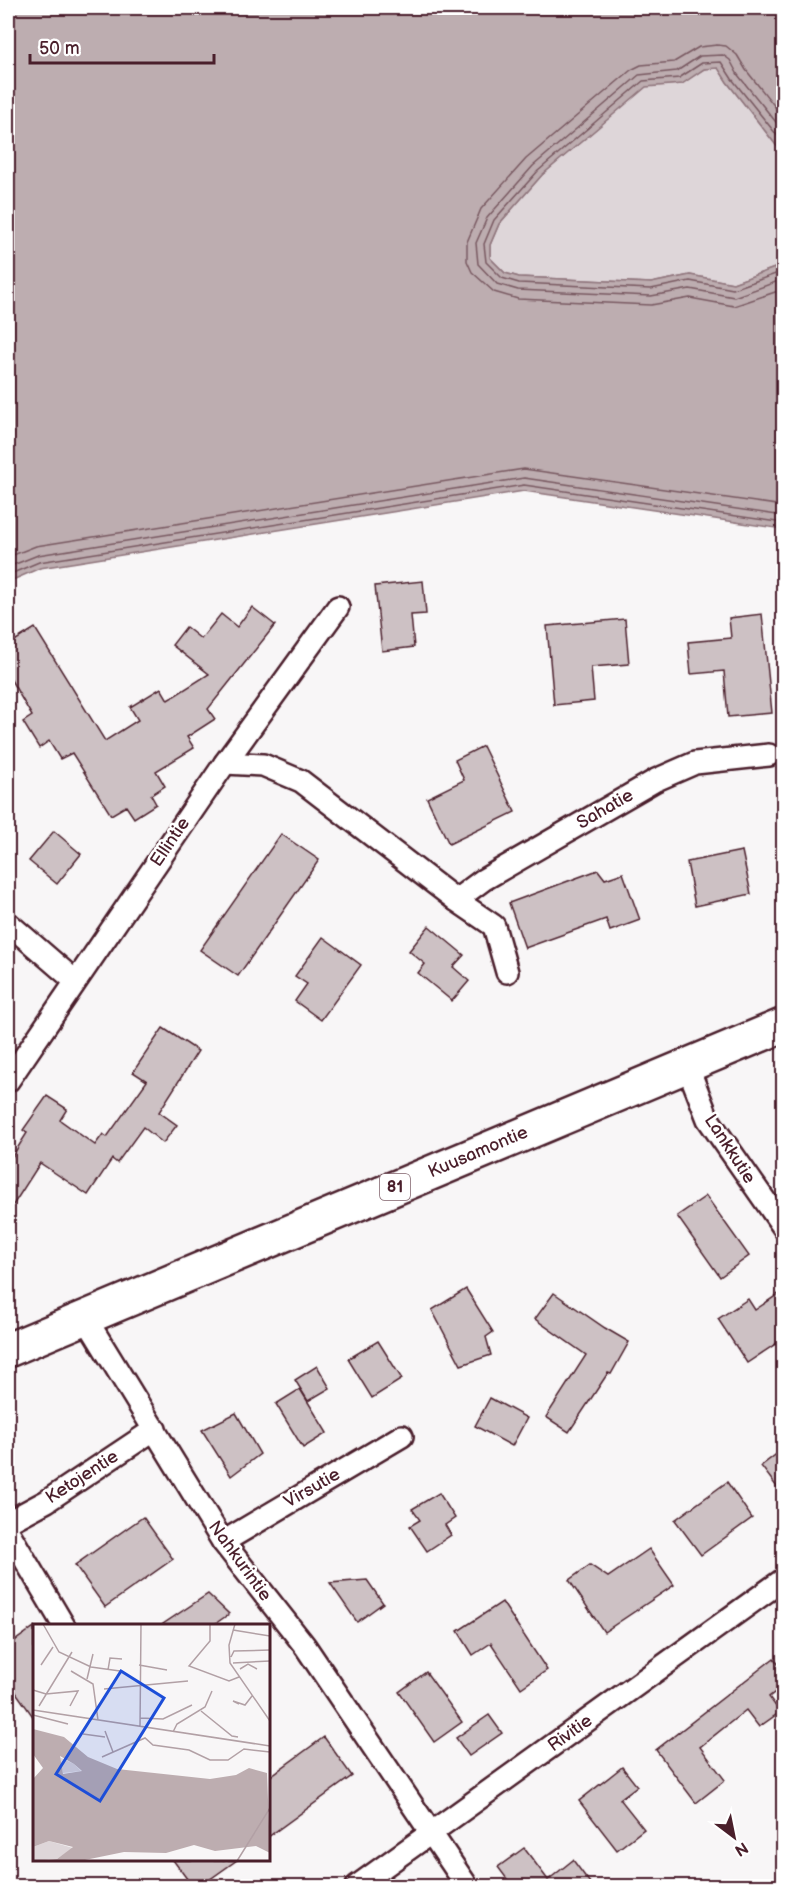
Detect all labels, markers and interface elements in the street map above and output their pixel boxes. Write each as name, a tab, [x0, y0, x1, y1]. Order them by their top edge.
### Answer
scale bar	[30, 27, 214, 65]
text: 50 m	[39, 38, 80, 59]
street label: Sahatie	[573, 784, 637, 834]
street label: Ellintie	[146, 813, 194, 871]
street label: Lankkutie	[700, 1111, 760, 1188]
street label: Kuusamontie	[425, 1121, 531, 1182]
road number: 81	[380, 1174, 410, 1200]
street label: Ketojentie	[42, 1446, 123, 1508]
street label: Virsutie	[280, 1463, 344, 1512]
street label: Nahkurintie	[204, 1517, 276, 1605]
inset map	[33, 1624, 270, 1861]
street label: Rivitie	[544, 1710, 597, 1756]
north arrow	[704, 1807, 764, 1867]
text: N	[731, 1837, 751, 1860]

